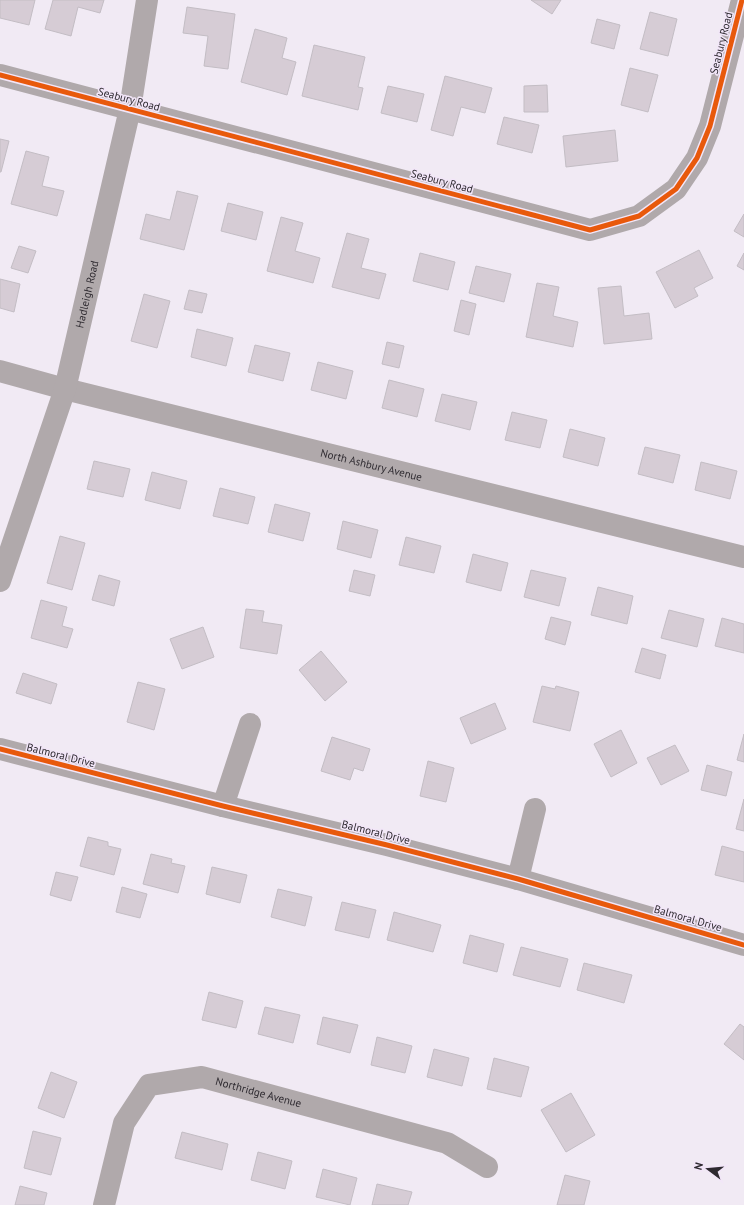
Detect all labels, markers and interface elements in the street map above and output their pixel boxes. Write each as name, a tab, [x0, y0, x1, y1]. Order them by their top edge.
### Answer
street label: Seabury Road	[707, 10, 735, 75]
street label: Seabury Road	[97, 84, 162, 114]
street label: Seabury Road	[410, 166, 475, 196]
street label: Hadleigh Road	[72, 259, 102, 329]
street label: North Ashbury Avenue	[319, 445, 424, 484]
street label: Balmoral Drive	[25, 740, 97, 770]
street label: Balmoral Drive	[340, 817, 412, 847]
street label: Balmoral Drive	[652, 902, 724, 934]
street label: Northridge Avenue	[214, 1074, 303, 1111]
north arrow	[688, 1149, 728, 1189]
text: N	[691, 1161, 706, 1172]

